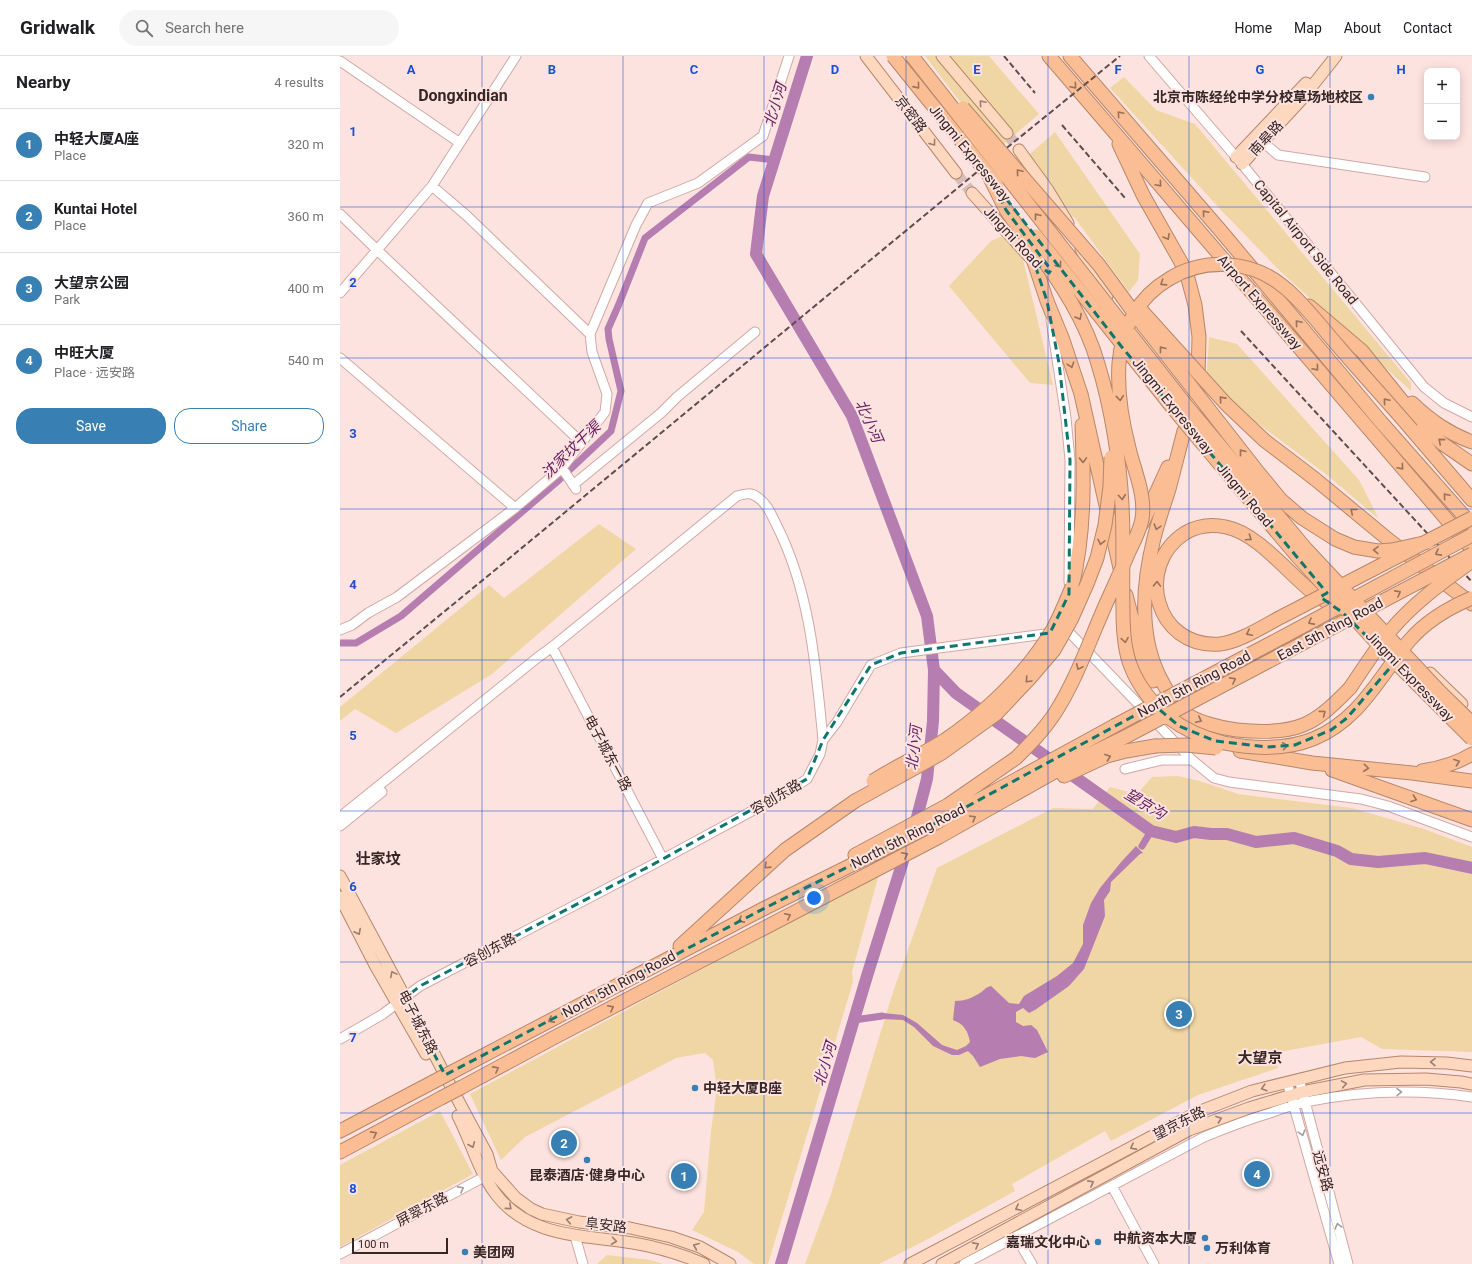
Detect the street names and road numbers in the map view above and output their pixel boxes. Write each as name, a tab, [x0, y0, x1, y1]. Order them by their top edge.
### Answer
street label: 京密路	[892, 92, 930, 136]
street label: Jingmi Expressway	[926, 101, 1014, 205]
street label: 南皋路	[1246, 117, 1286, 159]
street label: Capital Airport Side Road	[1251, 176, 1361, 308]
street label: Jingmi Road	[981, 203, 1045, 271]
street label: Airport Expressway	[1215, 251, 1306, 353]
street label: Jingmi Expressway	[1129, 354, 1217, 458]
street label: Jingmi Road	[1214, 460, 1276, 530]
street label: East 5th Ring Road	[1274, 594, 1386, 664]
street label: Jingmi Expressway	[1363, 627, 1458, 725]
street label: North 5th Ring Road	[1135, 647, 1253, 721]
street label: 电子城东一路	[581, 712, 635, 794]
street label: 容创东路	[748, 776, 804, 818]
street label: North 5th Ring Road	[848, 800, 968, 872]
street label: 容创东路	[462, 930, 518, 970]
street label: North 5th Ring Road	[560, 947, 678, 1021]
street label: 电子城东路	[395, 987, 441, 1057]
street label: 望京东路	[1150, 1103, 1208, 1143]
street label: 远安路	[1310, 1149, 1336, 1193]
street label: 屏翠东路	[394, 1189, 450, 1229]
street label: 阜安路	[584, 1215, 628, 1235]

